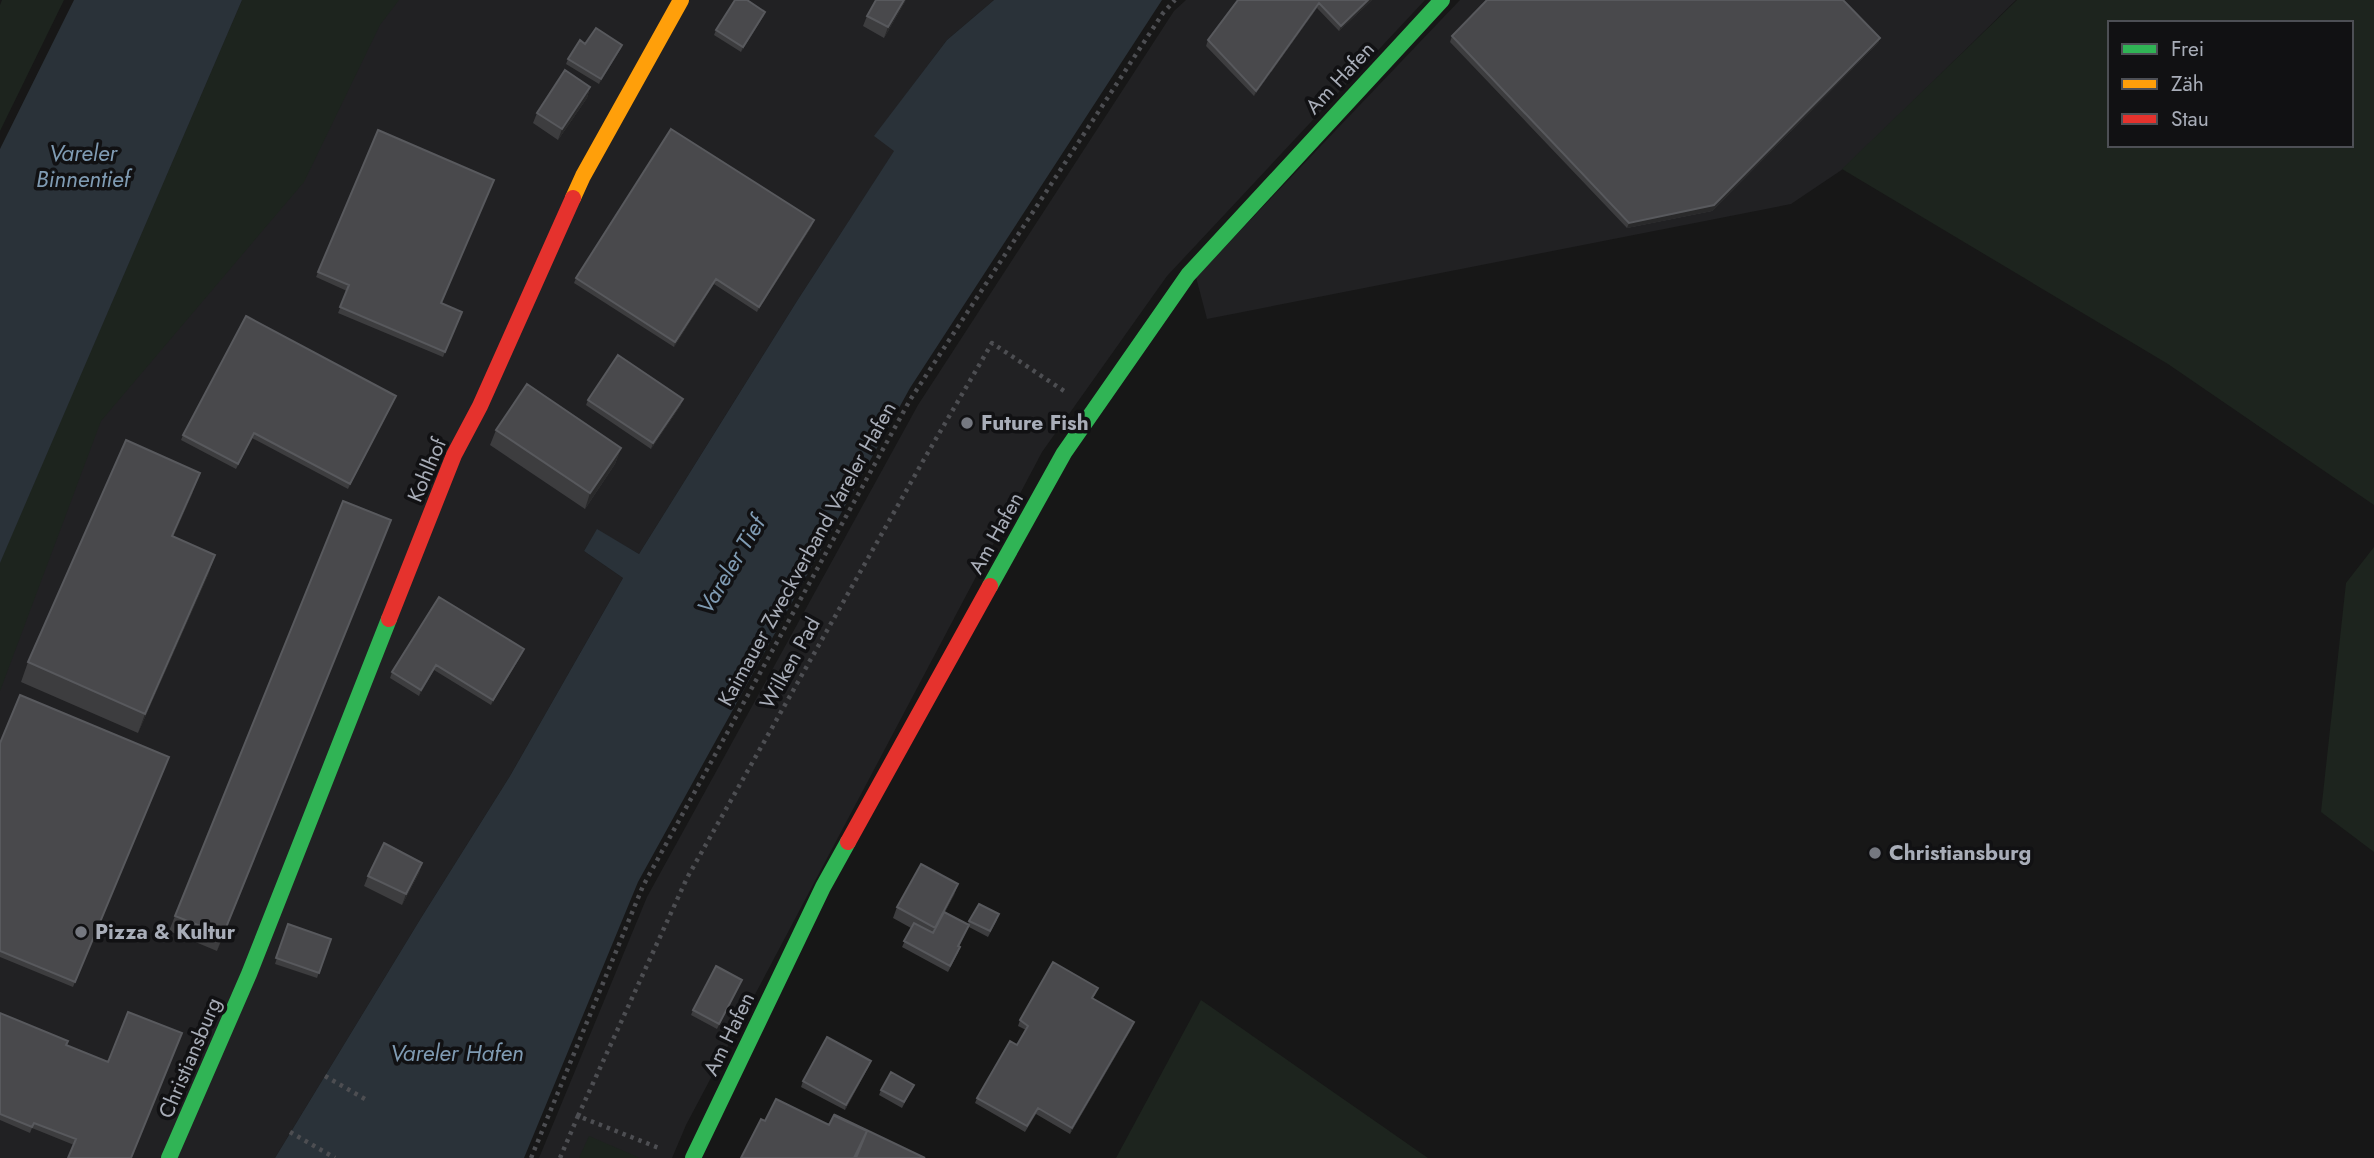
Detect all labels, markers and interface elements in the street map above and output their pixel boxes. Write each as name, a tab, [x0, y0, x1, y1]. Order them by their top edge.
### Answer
legend	[2108, 21, 2353, 147]
text: Frei	[2171, 34, 2204, 64]
street label: Am Hafen	[1299, 35, 1381, 121]
text: Zäh	[2171, 69, 2204, 99]
text: Stau	[2171, 104, 2209, 134]
water label: Vareler Binnentief	[36, 136, 134, 196]
street label: Kaimauer Zweckverband Vareler Hafen	[710, 396, 904, 712]
place label: Future Fish	[981, 408, 1089, 438]
marker: Future Fish	[959, 415, 975, 431]
street label: Kohlhof	[400, 432, 454, 507]
street label: Am Hafen	[961, 487, 1031, 579]
water label: Vareler Tief	[688, 506, 776, 621]
street label: Wilken Pad	[752, 612, 828, 714]
place label: Christiansburg	[1889, 838, 2031, 868]
marker: Christiansburg	[1867, 845, 1883, 861]
place label: Pizza & Kultur	[95, 917, 236, 947]
marker: Pizza & Kultur	[73, 924, 89, 940]
street label: Am Hafen	[696, 987, 762, 1081]
street label: Christiansburg	[151, 993, 229, 1123]
water label: Vareler Hafen	[390, 1036, 524, 1070]

